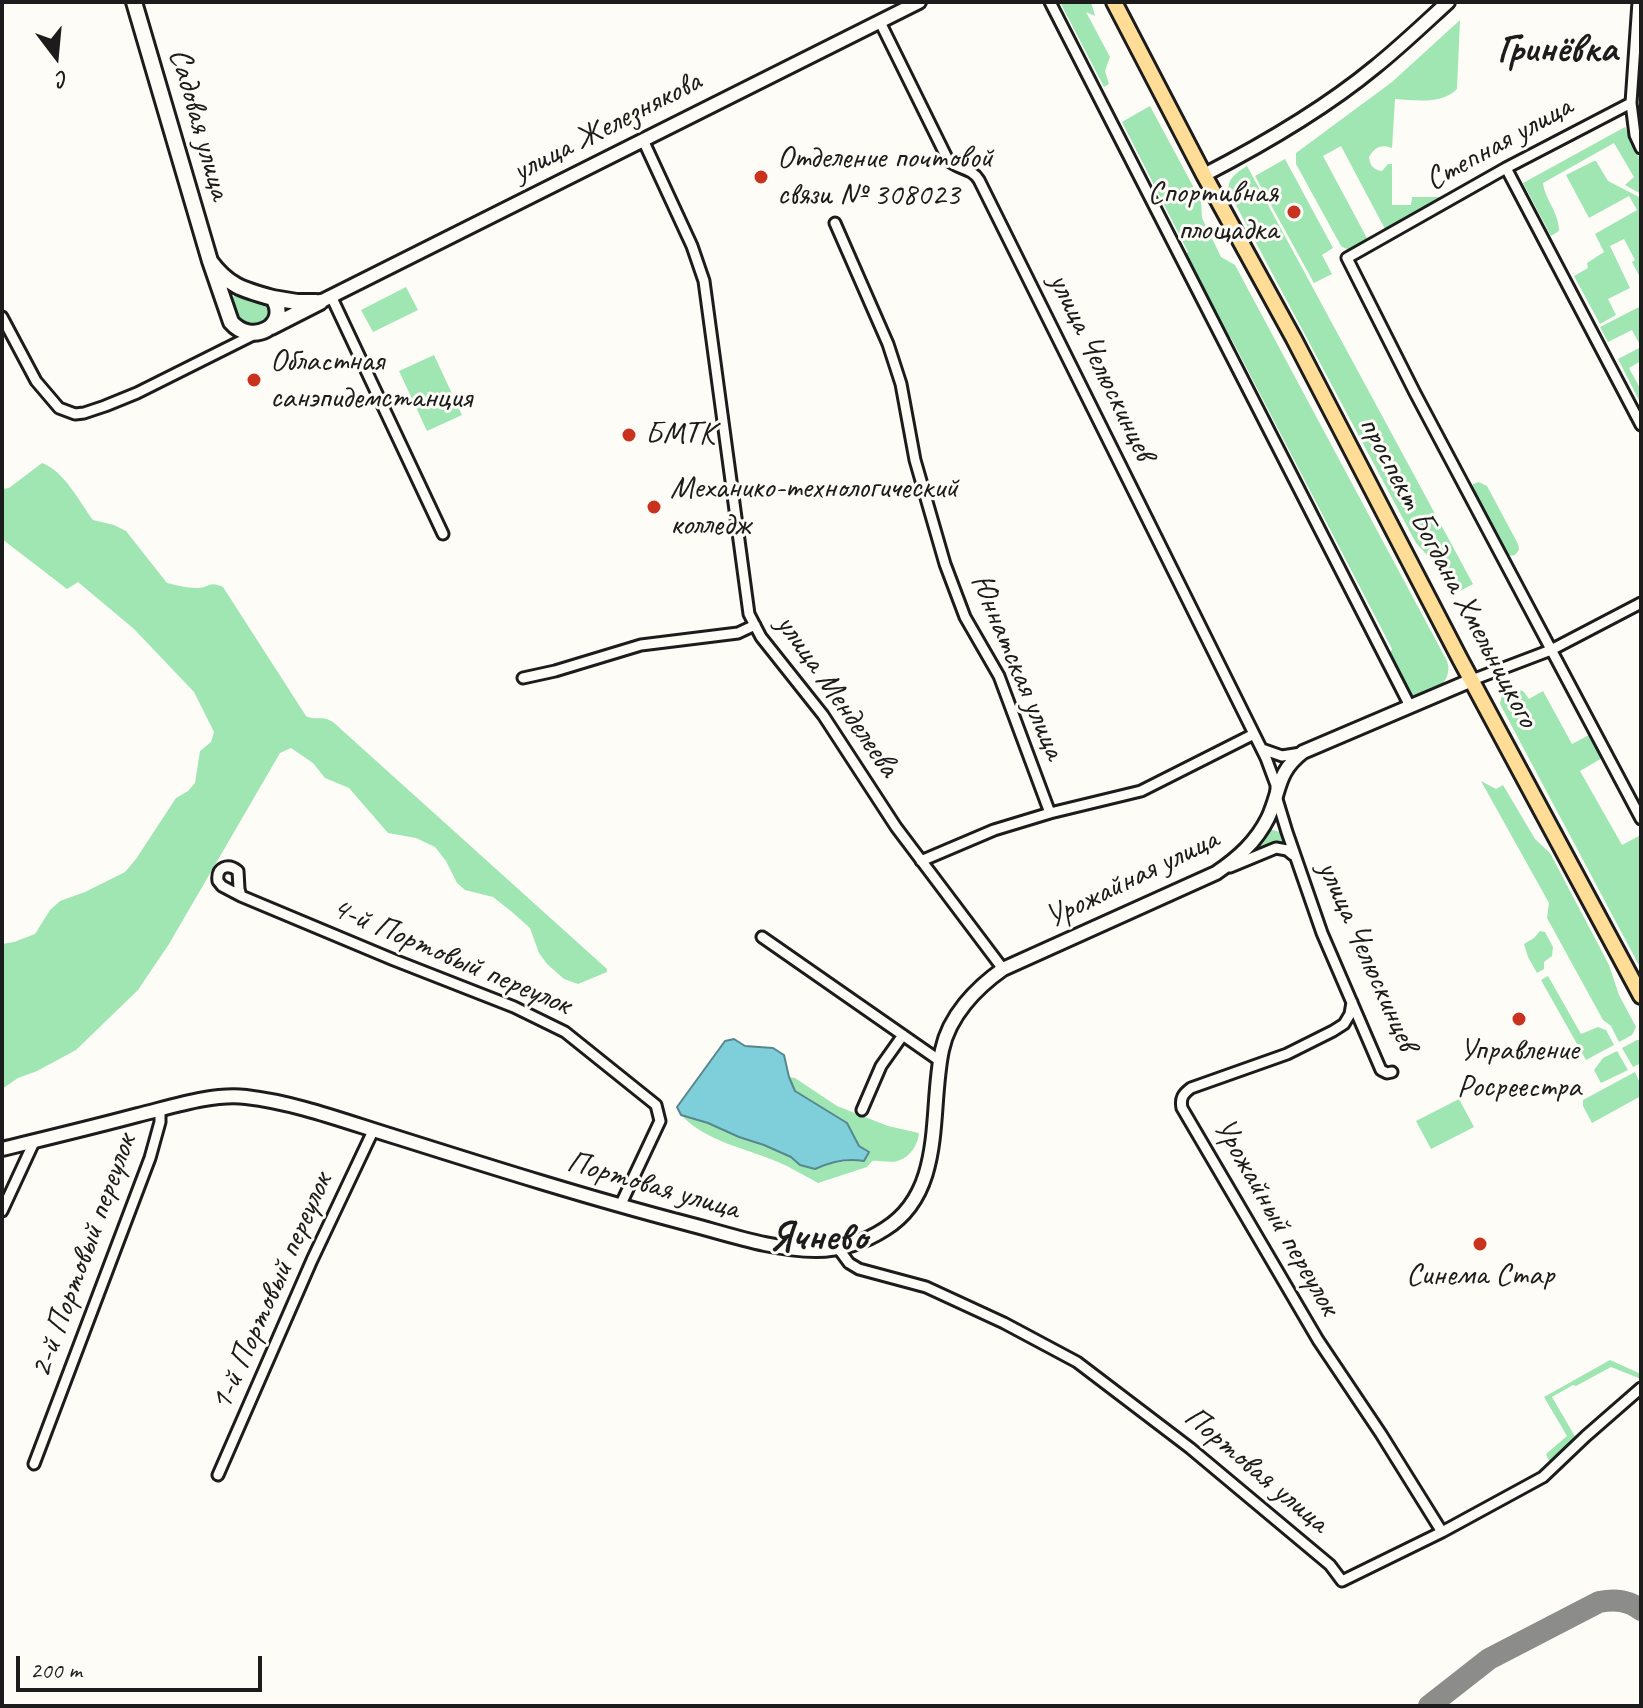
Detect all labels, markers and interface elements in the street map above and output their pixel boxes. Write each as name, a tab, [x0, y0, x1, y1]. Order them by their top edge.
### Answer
north arrow	[16, 16, 96, 96]
district label: Гринёвка	[1497, 27, 1617, 75]
street label: Садовая улица	[159, 44, 239, 204]
street label: улица Железнякова	[506, 63, 708, 191]
text: С	[54, 64, 72, 94]
street label: Степная улица	[1419, 88, 1579, 200]
place label: Отделение почтовой связи № 308023	[777, 140, 993, 215]
marker: Отделение почтовой связи № 308023	[752, 168, 770, 186]
place label: Спортивная площадка	[1148, 175, 1278, 250]
marker: Спортивная площадка	[1285, 203, 1303, 221]
street label: улица Челюскинцев	[1039, 267, 1163, 467]
place label: Областная санэпидемстанция	[270, 343, 472, 418]
marker: Областная санэпидемстанция	[245, 371, 263, 389]
street label: проспект Богдана Хмельницкого	[1350, 410, 1546, 734]
place label: БМТК	[645, 416, 715, 454]
marker: БМТК	[620, 426, 638, 444]
place label: Механико-технологический колледж	[670, 470, 958, 545]
marker: Механико-технологический колледж	[645, 498, 663, 516]
street label: Юннатская улица	[961, 569, 1073, 765]
street label: улица Менделеева	[767, 607, 907, 785]
street label: Урожайная улица	[1039, 821, 1225, 937]
street label: улица Челюскинцев	[1308, 855, 1426, 1057]
street label: 4-й Портовый переулок	[326, 889, 576, 1025]
marker: Управление Росреестра	[1510, 1010, 1528, 1028]
place label: Управление Росреестра	[1457, 1032, 1581, 1107]
street label: Урожайный переулок	[1204, 1112, 1348, 1322]
street label: 2-й Портовый переулок	[22, 1129, 146, 1383]
street label: Портовая улица	[562, 1143, 744, 1229]
street label: 1-й Портовый переулок	[202, 1167, 342, 1417]
district label: Ячнево	[769, 1215, 867, 1263]
marker: Синема Стар	[1471, 1235, 1489, 1253]
place label: Синема Стар	[1406, 1257, 1554, 1295]
street label: Портовая улица	[1176, 1398, 1336, 1542]
scale bar	[20, 1640, 266, 1690]
text: 200 m	[30, 1655, 82, 1685]

